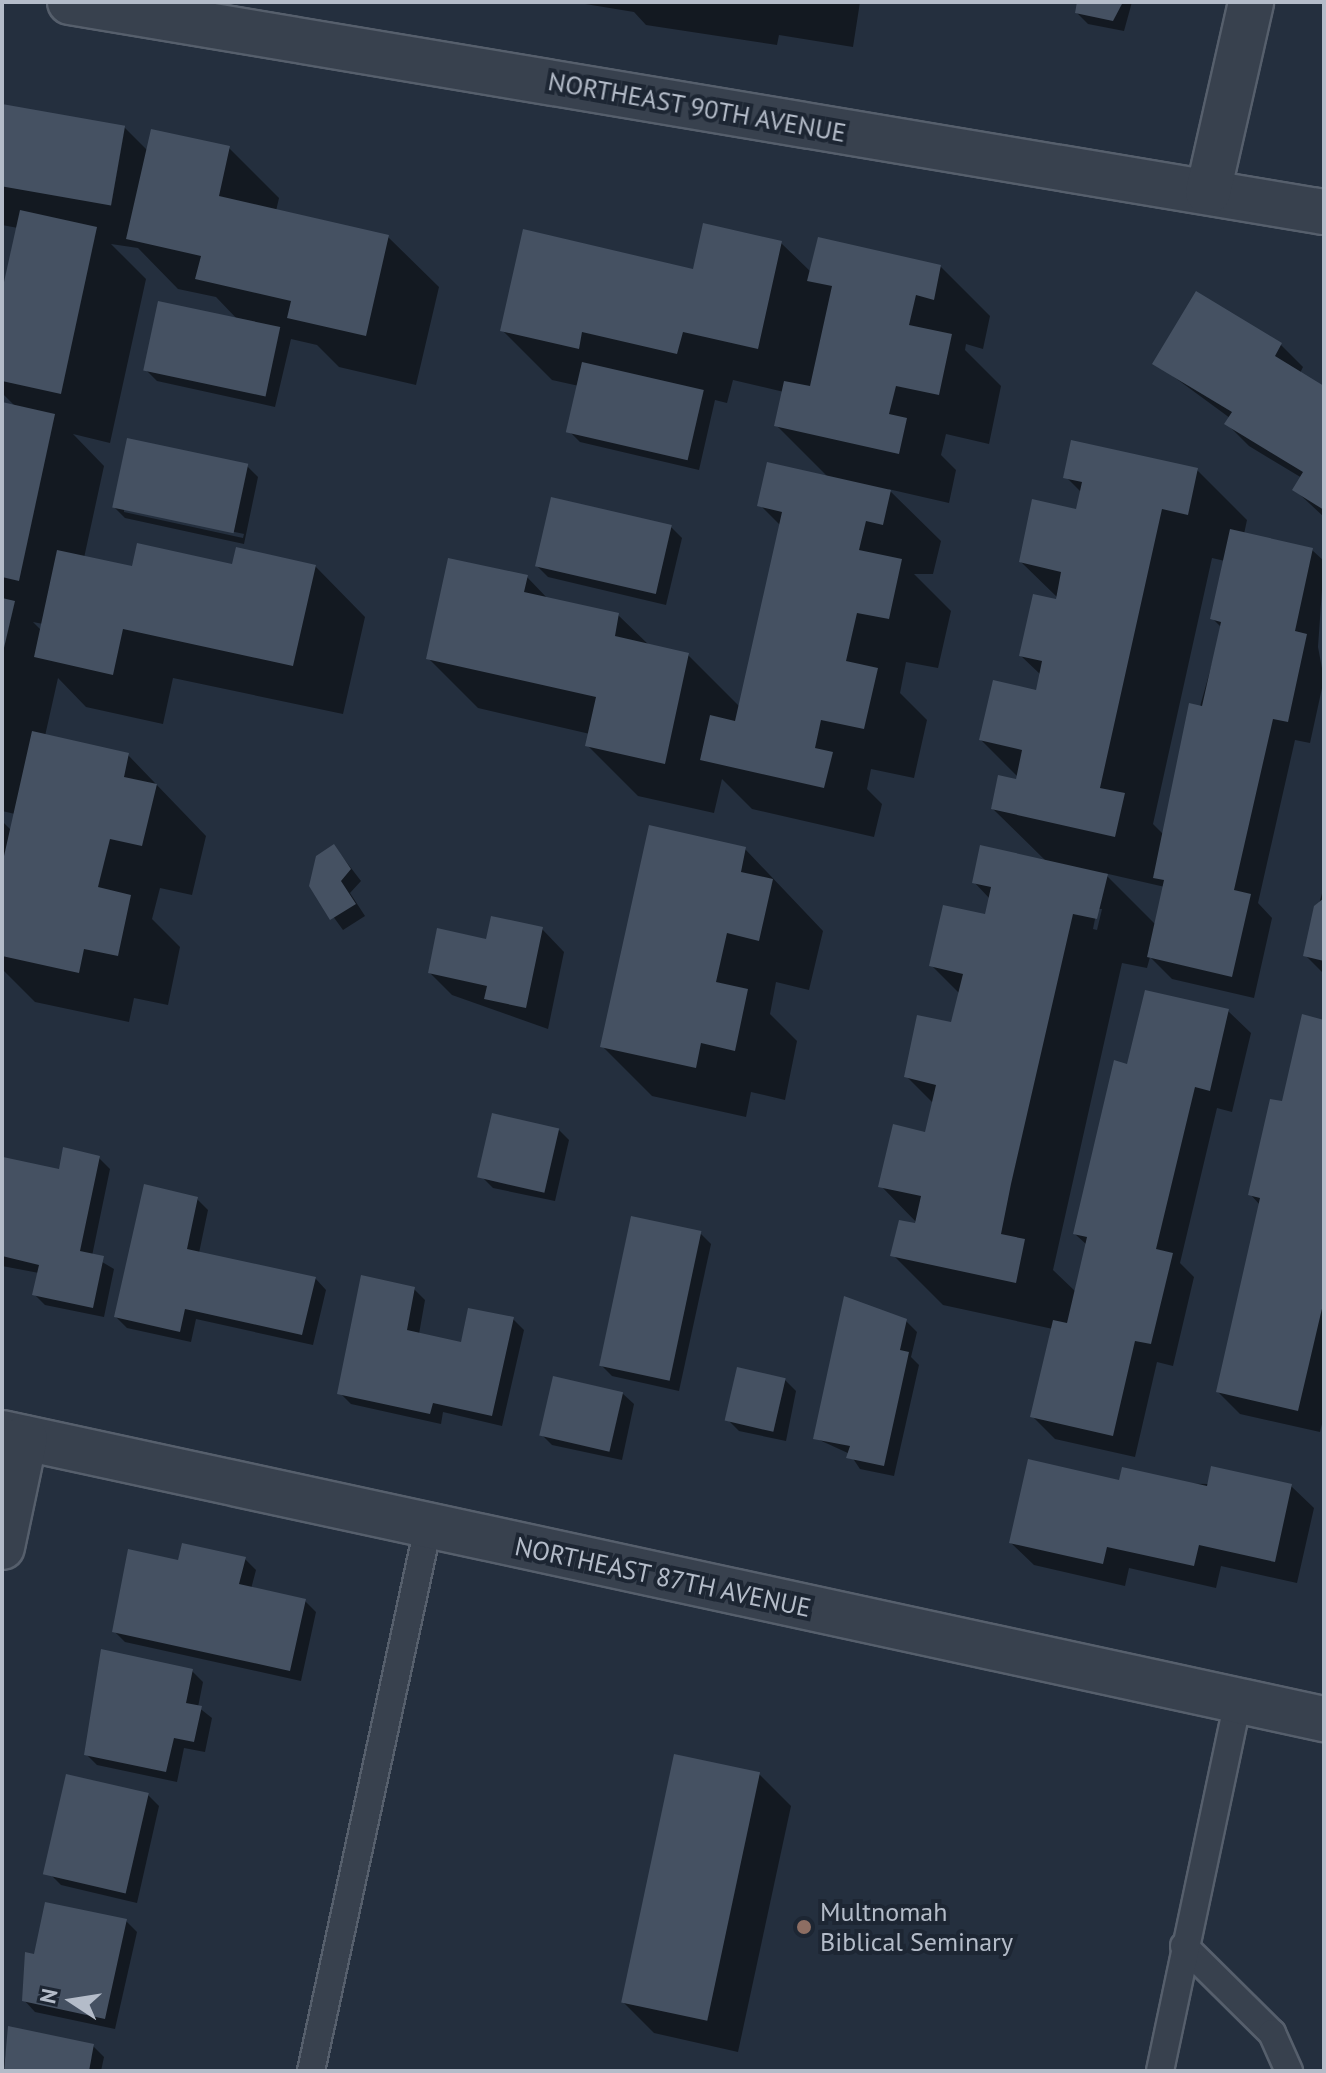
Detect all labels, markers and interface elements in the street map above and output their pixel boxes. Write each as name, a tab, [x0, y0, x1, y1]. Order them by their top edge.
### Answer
street label: NORTHEAST 90TH AVENUE	[545, 65, 849, 149]
street label: NORTHEAST 87TH AVENUE	[511, 1530, 815, 1624]
place label: Multnomah Biblical Seminary	[820, 1896, 1013, 1958]
marker: Multnomah Biblical Seminary	[795, 1918, 813, 1936]
north arrow	[32, 1961, 112, 2041]
text: N	[33, 1986, 64, 2006]

